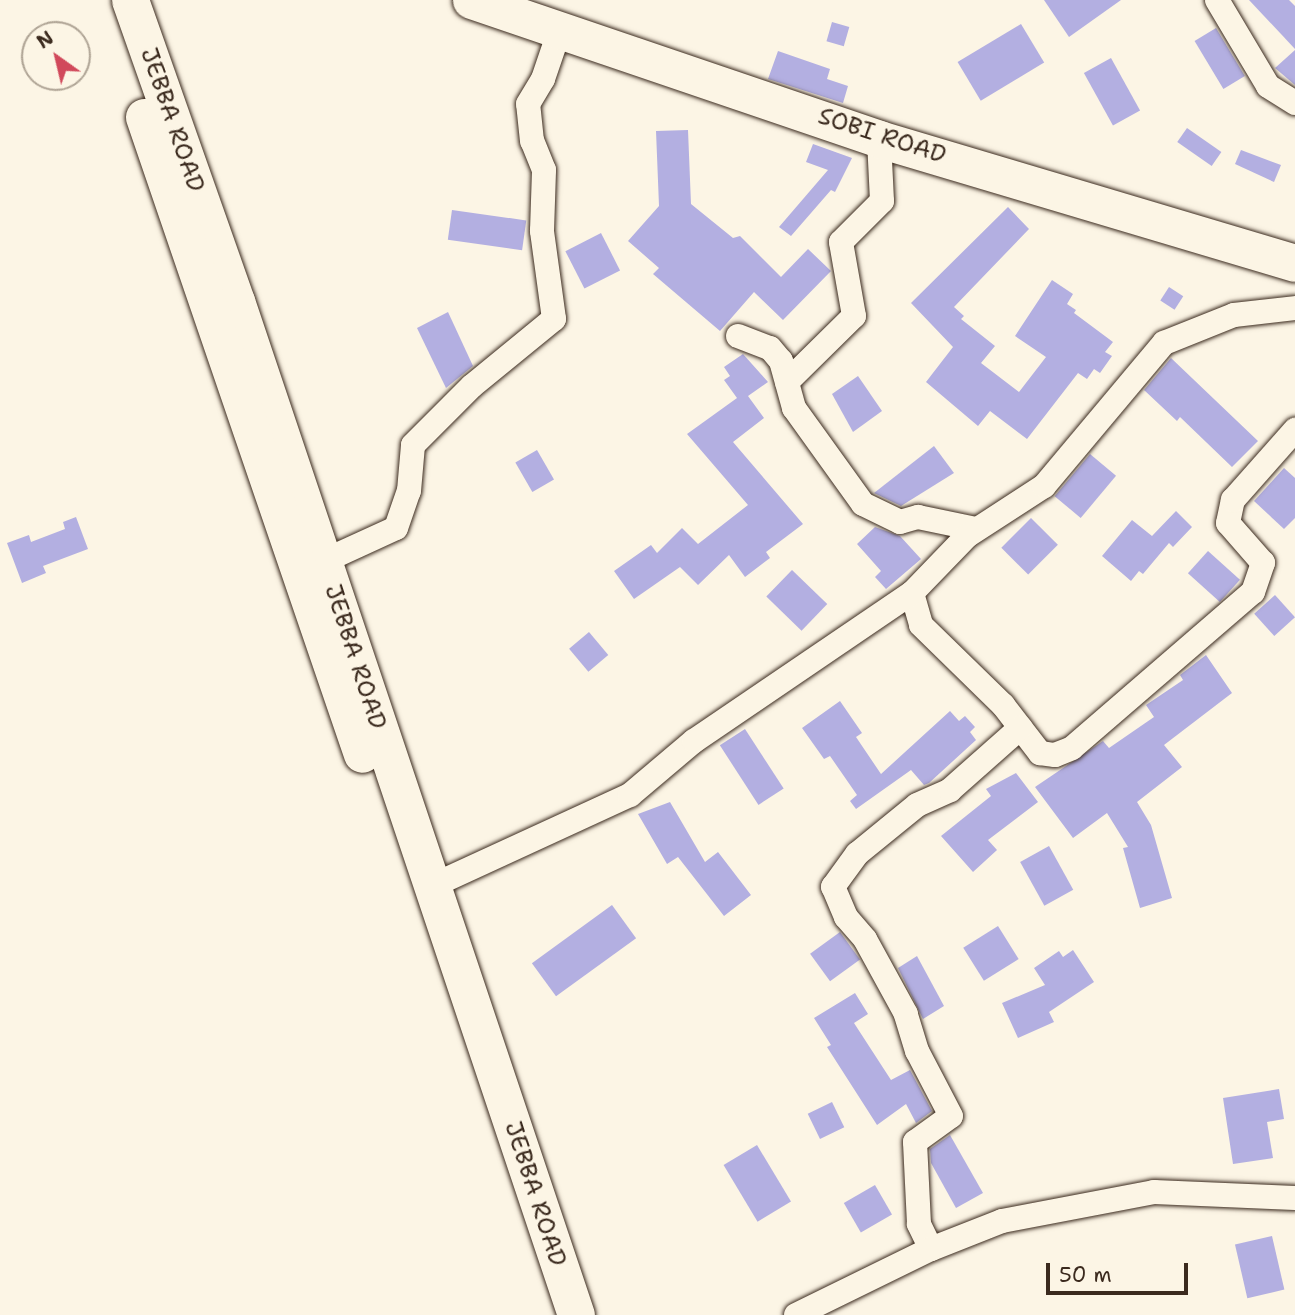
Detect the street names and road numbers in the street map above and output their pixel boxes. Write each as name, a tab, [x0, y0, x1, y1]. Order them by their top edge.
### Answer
street label: JEBBA ROAD	[134, 44, 210, 196]
street label: SOBI ROAD	[815, 102, 949, 170]
street label: JEBBA ROAD	[318, 581, 392, 733]
street label: JEBBA ROAD	[498, 1118, 572, 1270]

